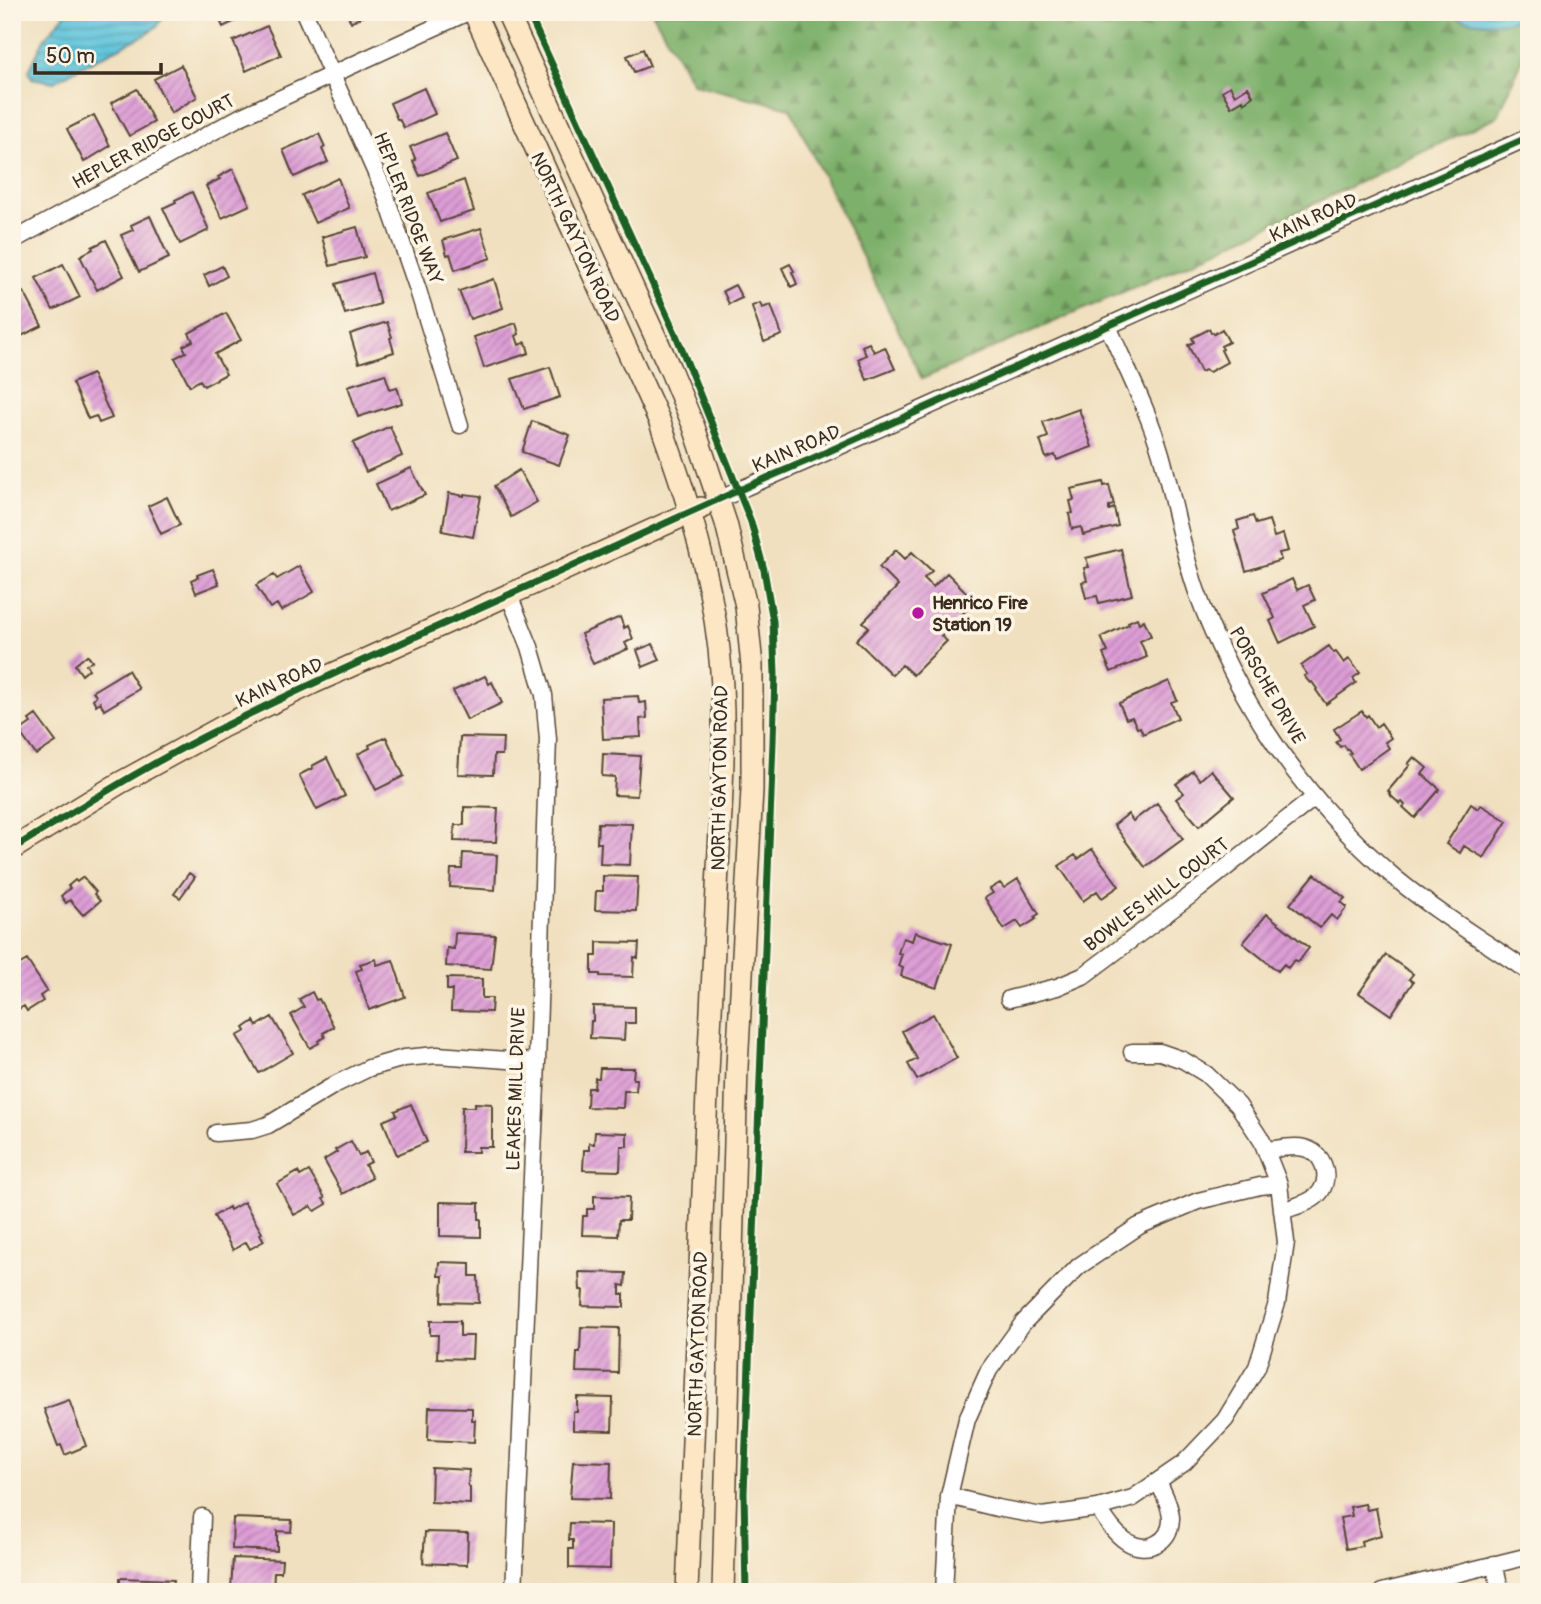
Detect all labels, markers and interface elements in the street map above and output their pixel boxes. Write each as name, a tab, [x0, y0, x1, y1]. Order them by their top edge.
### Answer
scale bar	[35, 32, 161, 76]
text: 50 m	[46, 43, 95, 70]
street label: HEPLER RIDGE COURT	[68, 89, 239, 195]
street label: HEPLER RIDGE WAY	[368, 129, 448, 288]
street label: NORTH GAYTON ROAD	[525, 148, 625, 327]
street label: KAIN ROAD	[1266, 188, 1361, 248]
street label: KAIN ROAD	[749, 420, 844, 478]
place label: Henrico Fire Station 19	[932, 591, 1028, 637]
marker: Henrico Fire Station 19	[910, 605, 926, 621]
street label: PORSCHE DRIVE	[1224, 622, 1311, 749]
street label: KAIN ROAD	[232, 652, 327, 714]
street label: NORTH GAYTON ROAD	[706, 685, 734, 871]
street label: BOWLES HILL COURT	[1080, 833, 1234, 957]
street label: LEAKES MILL DRIVE	[501, 1007, 531, 1171]
street label: NORTH GAYTON ROAD	[683, 1251, 713, 1437]

